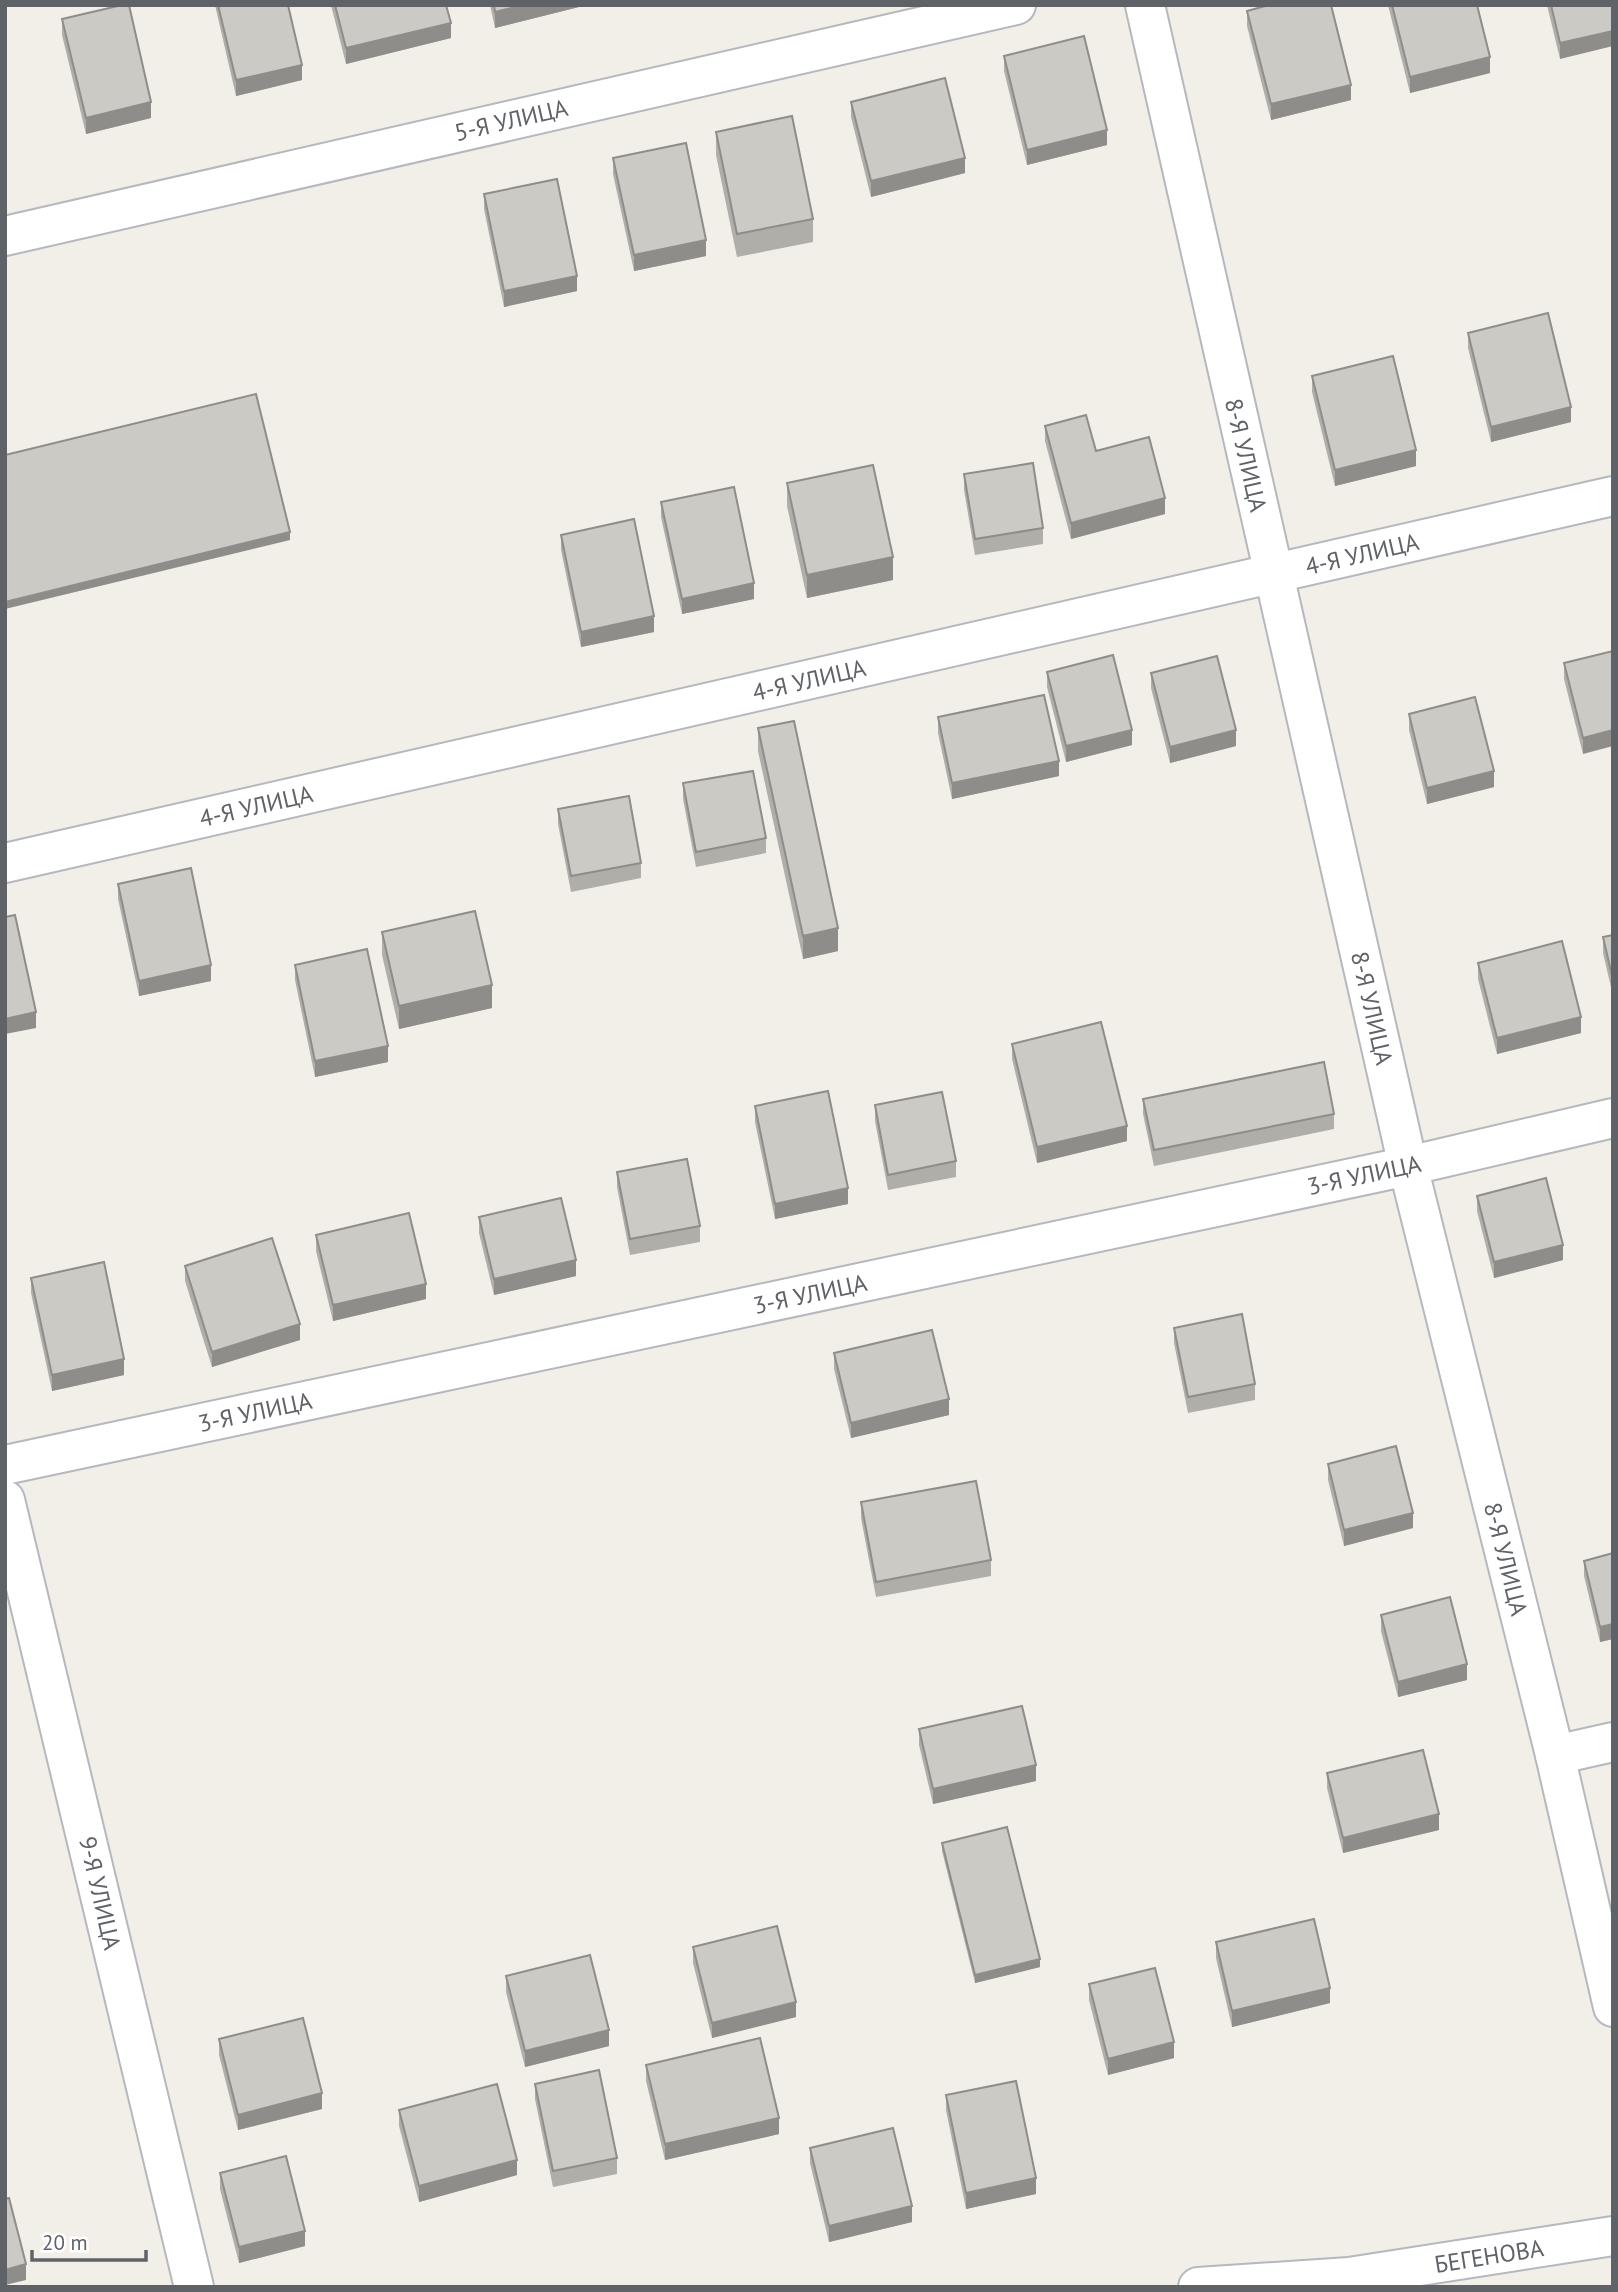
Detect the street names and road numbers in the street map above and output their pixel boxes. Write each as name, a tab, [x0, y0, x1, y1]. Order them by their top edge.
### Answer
street label: 5-Я УЛИЦА	[451, 92, 571, 148]
street label: 8-Я УЛИЦА	[1218, 395, 1274, 515]
street label: 4-Я УЛИЦА	[1302, 526, 1422, 582]
street label: 4-Я УЛИЦА	[749, 652, 869, 708]
street label: 4-Я УЛИЦА	[196, 778, 316, 834]
street label: 8-Я УЛИЦА	[1344, 948, 1400, 1068]
street label: 3-Я УЛИЦА	[1304, 1148, 1424, 1202]
street label: 3-Я УЛИЦА	[750, 1267, 870, 1321]
street label: 3-Я УЛИЦА	[195, 1385, 315, 1439]
street label: 8-Я УЛИЦА	[1477, 1499, 1535, 1619]
street label: 9-Я УЛИЦА	[72, 1833, 128, 1953]
street label: БЕГЕНОВА	[1432, 2232, 1546, 2280]

